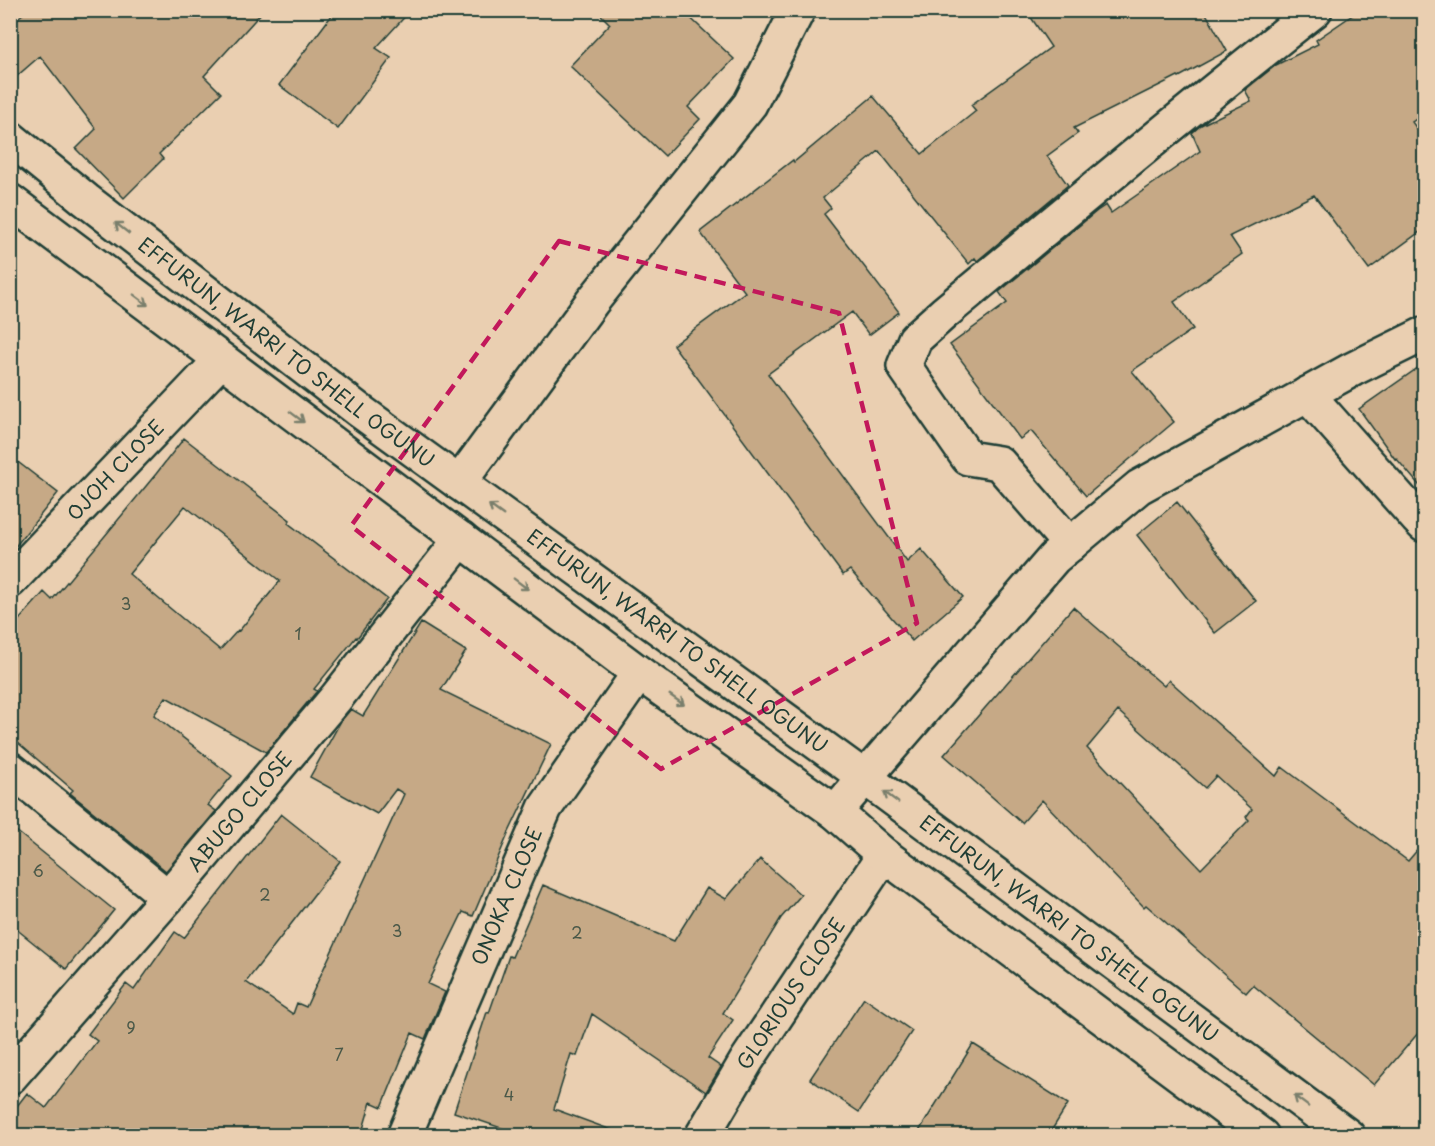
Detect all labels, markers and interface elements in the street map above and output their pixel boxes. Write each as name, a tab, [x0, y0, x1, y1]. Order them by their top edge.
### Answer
one-way arrow	[115, 221, 131, 234]
street label: EFFURUN, WARRI TO SHELL OGUNU	[132, 230, 441, 475]
one-way arrow	[133, 293, 149, 306]
one-way arrow	[289, 410, 305, 423]
street label: OJOH CLOSE	[59, 412, 171, 527]
one-way arrow	[488, 504, 504, 516]
street label: EFFURUN, WARRI TO SHELL OGUNU	[521, 521, 835, 760]
one-way arrow	[512, 578, 528, 590]
house number: 3	[121, 591, 131, 615]
house number: 1	[294, 621, 302, 645]
one-way arrow	[669, 694, 685, 706]
street label: ABUGO CLOSE	[180, 744, 299, 878]
one-way arrow	[883, 791, 899, 804]
street label: EFFURUN, WARRI TO SHELL OGUNU	[914, 807, 1225, 1049]
street label: ONOKA CLOSE	[463, 822, 549, 970]
house number: 6	[32, 858, 44, 882]
house number: 2	[259, 882, 271, 906]
street label: GLORIOUS CLOSE	[729, 911, 852, 1075]
house number: 3	[392, 918, 402, 942]
house number: 2	[571, 920, 583, 944]
house number: 9	[126, 1015, 136, 1039]
house number: 7	[334, 1042, 344, 1066]
house number: 4	[504, 1082, 514, 1106]
one-way arrow	[1293, 1094, 1309, 1107]

